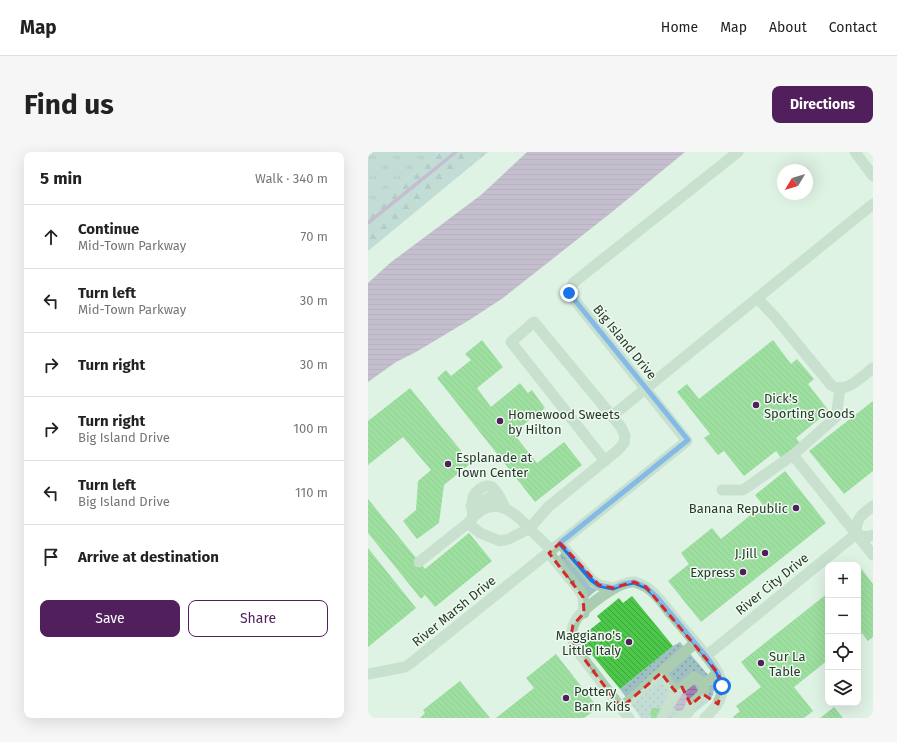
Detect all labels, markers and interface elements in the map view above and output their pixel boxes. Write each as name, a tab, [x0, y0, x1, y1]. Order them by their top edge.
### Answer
text: Map	[20, 16, 57, 39]
text: Home	[661, 19, 698, 36]
text: Map	[720, 19, 747, 36]
text: About	[769, 19, 807, 36]
text: Contact	[829, 19, 877, 36]
button: Directions	[772, 86, 873, 123]
text: Find us	[24, 88, 114, 121]
north arrow	[777, 164, 813, 200]
text: 5 min	[40, 168, 82, 189]
text: Walk · 340 m	[255, 171, 328, 186]
text: Continue	[78, 220, 139, 238]
icon: ahead	[40, 226, 62, 248]
text: 70 m	[301, 229, 328, 244]
text: Mid-Town Parkway	[78, 238, 186, 253]
text: Turn left	[78, 284, 136, 302]
route end	[560, 284, 578, 302]
icon: left	[40, 290, 62, 312]
text: 30 m	[300, 293, 328, 308]
text: Mid-Town Parkway	[78, 302, 186, 317]
street label: Big Island Drive	[590, 302, 660, 382]
icon: right	[40, 354, 62, 376]
text: Turn right	[78, 356, 145, 374]
text: 30 m	[300, 357, 328, 372]
place label: Dick's Sporting Goods	[764, 391, 855, 421]
marker: Dick's Sporting Goods	[751, 400, 761, 410]
place label: Homewood Sweets by Hilton	[508, 407, 620, 437]
text: Turn right	[78, 412, 145, 430]
marker: Homewood Sweets by Hilton	[495, 416, 505, 426]
icon: right	[40, 418, 62, 440]
text: 100 m	[293, 421, 328, 436]
text: Big Island Drive	[78, 430, 170, 445]
place label: Esplanade at Town Center	[456, 450, 533, 480]
marker: Esplanade at Town Center	[443, 459, 453, 469]
text: Turn left	[78, 476, 136, 494]
icon: left	[40, 482, 62, 504]
text: 110 m	[295, 485, 328, 500]
text: Big Island Drive	[78, 494, 170, 509]
place label: Banana Republic	[689, 501, 788, 516]
marker: Banana Republic	[791, 503, 801, 513]
icon: arrive	[40, 546, 62, 568]
place label: J.Jill	[735, 546, 757, 561]
text: Arrive at destination	[78, 548, 219, 566]
marker: J.Jill	[760, 548, 770, 558]
street label: River City Drive	[733, 550, 811, 618]
map controls	[825, 562, 861, 706]
button: +	[825, 562, 861, 598]
place label: Express	[690, 565, 735, 580]
marker: Express	[738, 567, 748, 577]
street label: River Marsh Drive	[409, 573, 499, 649]
one-way arrow	[567, 575, 576, 586]
button: −	[825, 598, 861, 634]
button: Save	[40, 600, 180, 637]
button: Share	[188, 600, 328, 637]
place label: Maggiano's Little Italy	[556, 628, 622, 658]
button: locate	[825, 634, 861, 670]
marker: Maggiano's Little Italy	[624, 637, 634, 647]
place label: Sur La Table	[769, 649, 806, 679]
marker: Sur La Table	[756, 658, 766, 668]
one-way arrow	[588, 665, 596, 676]
button: layers	[825, 670, 861, 706]
route start	[713, 677, 731, 695]
place label: Pottery Barn Kids	[574, 684, 630, 714]
marker: Pottery Barn Kids	[561, 693, 571, 703]

